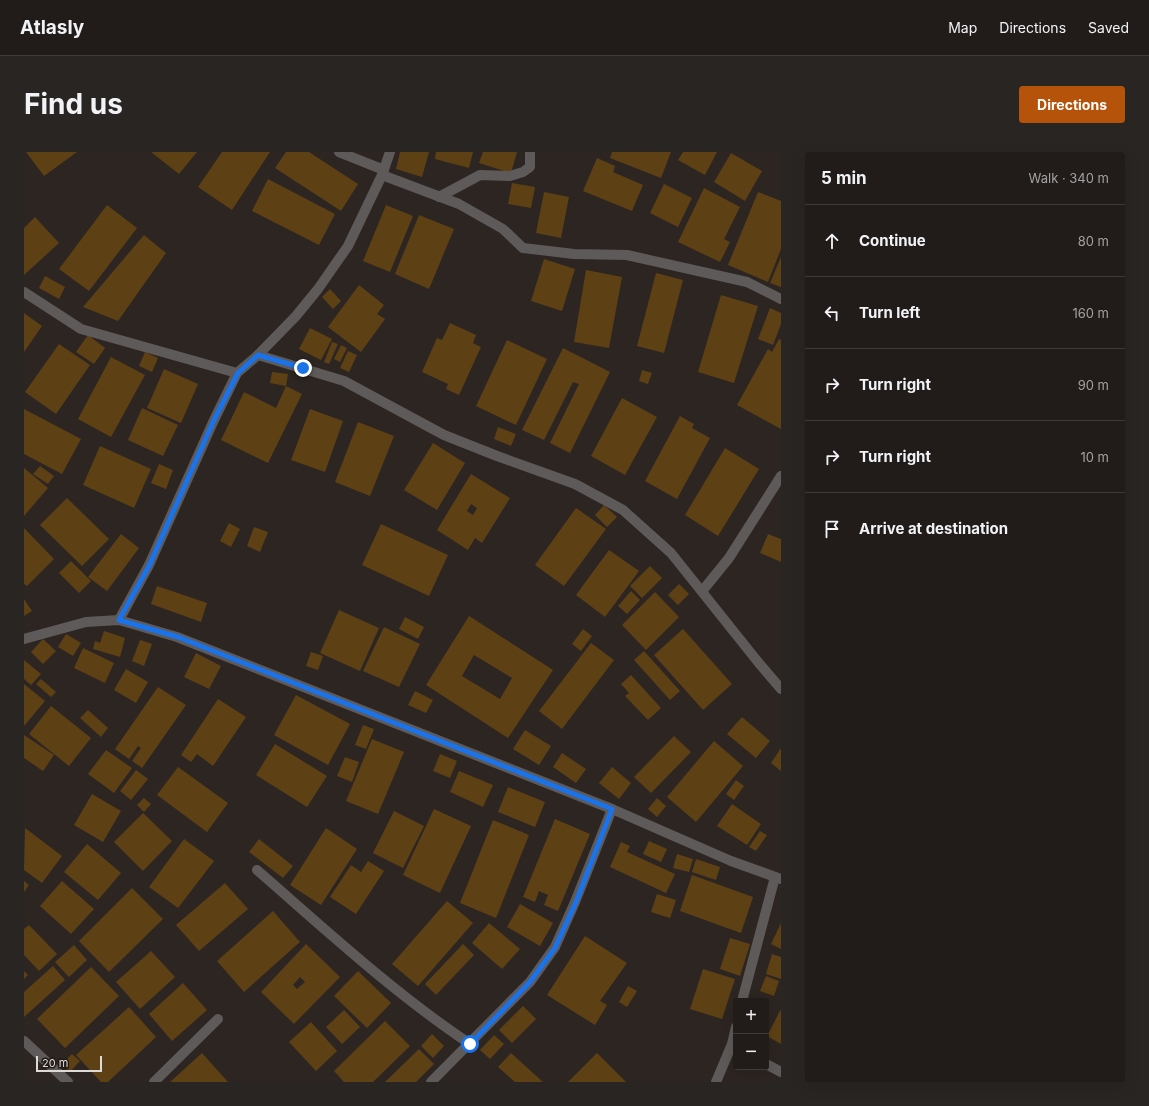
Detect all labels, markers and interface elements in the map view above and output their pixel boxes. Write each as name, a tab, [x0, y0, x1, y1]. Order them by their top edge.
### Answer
text: Atlasly	[20, 16, 84, 39]
text: Map	[948, 19, 977, 36]
text: Directions	[999, 19, 1066, 36]
text: Saved	[1088, 19, 1129, 36]
button: Directions	[1019, 86, 1125, 123]
text: Find us	[24, 87, 123, 121]
text: 5 min	[821, 168, 867, 188]
text: Walk · 340 m	[1029, 170, 1109, 186]
icon: ahead	[821, 230, 843, 252]
text: Continue	[859, 231, 926, 250]
text: 80 m	[1078, 233, 1109, 249]
icon: left	[821, 302, 843, 324]
text: Turn left	[859, 303, 920, 322]
text: 160 m	[1072, 305, 1109, 321]
route end	[294, 359, 312, 377]
icon: right	[821, 374, 843, 396]
text: Turn right	[859, 375, 931, 394]
text: 90 m	[1078, 377, 1109, 393]
icon: right	[821, 446, 843, 468]
text: Turn right	[859, 447, 931, 466]
text: 10 m	[1080, 449, 1109, 465]
icon: arrive	[821, 518, 843, 540]
text: Arrive at destination	[859, 519, 1008, 538]
map controls	[733, 998, 769, 1070]
button: +	[733, 998, 769, 1034]
button: −	[733, 1034, 769, 1070]
route start	[461, 1035, 479, 1053]
scale bar	[36, 1054, 102, 1073]
text: 20 m	[42, 1056, 68, 1070]

